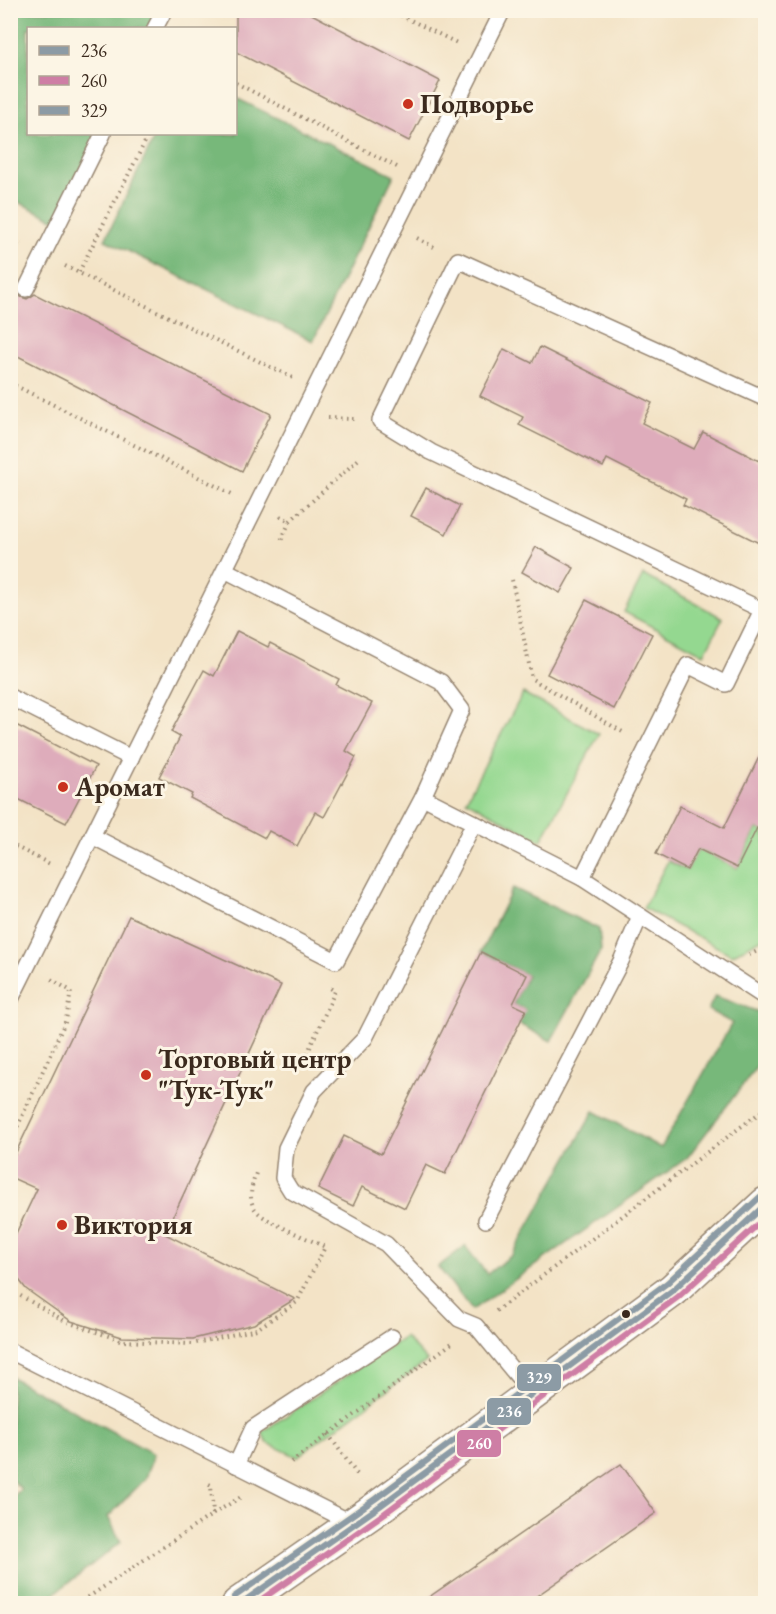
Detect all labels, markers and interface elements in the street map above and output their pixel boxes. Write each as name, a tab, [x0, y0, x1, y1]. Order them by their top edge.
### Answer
legend	[27, 27, 237, 135]
text: 236	[81, 39, 107, 62]
text: 260	[81, 69, 107, 92]
place label: Подворье	[420, 86, 534, 121]
marker: Подворье	[401, 97, 415, 111]
text: 329	[81, 99, 107, 122]
place label: Аромат	[74, 769, 165, 804]
marker: Аромат	[56, 780, 70, 794]
place label: Торговый центр "Тук-Тук"	[158, 1041, 351, 1107]
marker: Торговый центр "Тук-Тук"	[139, 1068, 153, 1082]
place label: Виктория	[74, 1207, 193, 1242]
marker: Виктория	[55, 1218, 69, 1232]
unlabelled marker	[620, 1308, 632, 1320]
line badge: 329	[516, 1363, 562, 1392]
text: 329	[526, 1367, 552, 1388]
line badge: 236	[486, 1397, 532, 1426]
text: 236	[496, 1401, 522, 1422]
line badge: 260	[456, 1429, 502, 1458]
text: 260	[466, 1433, 492, 1454]

